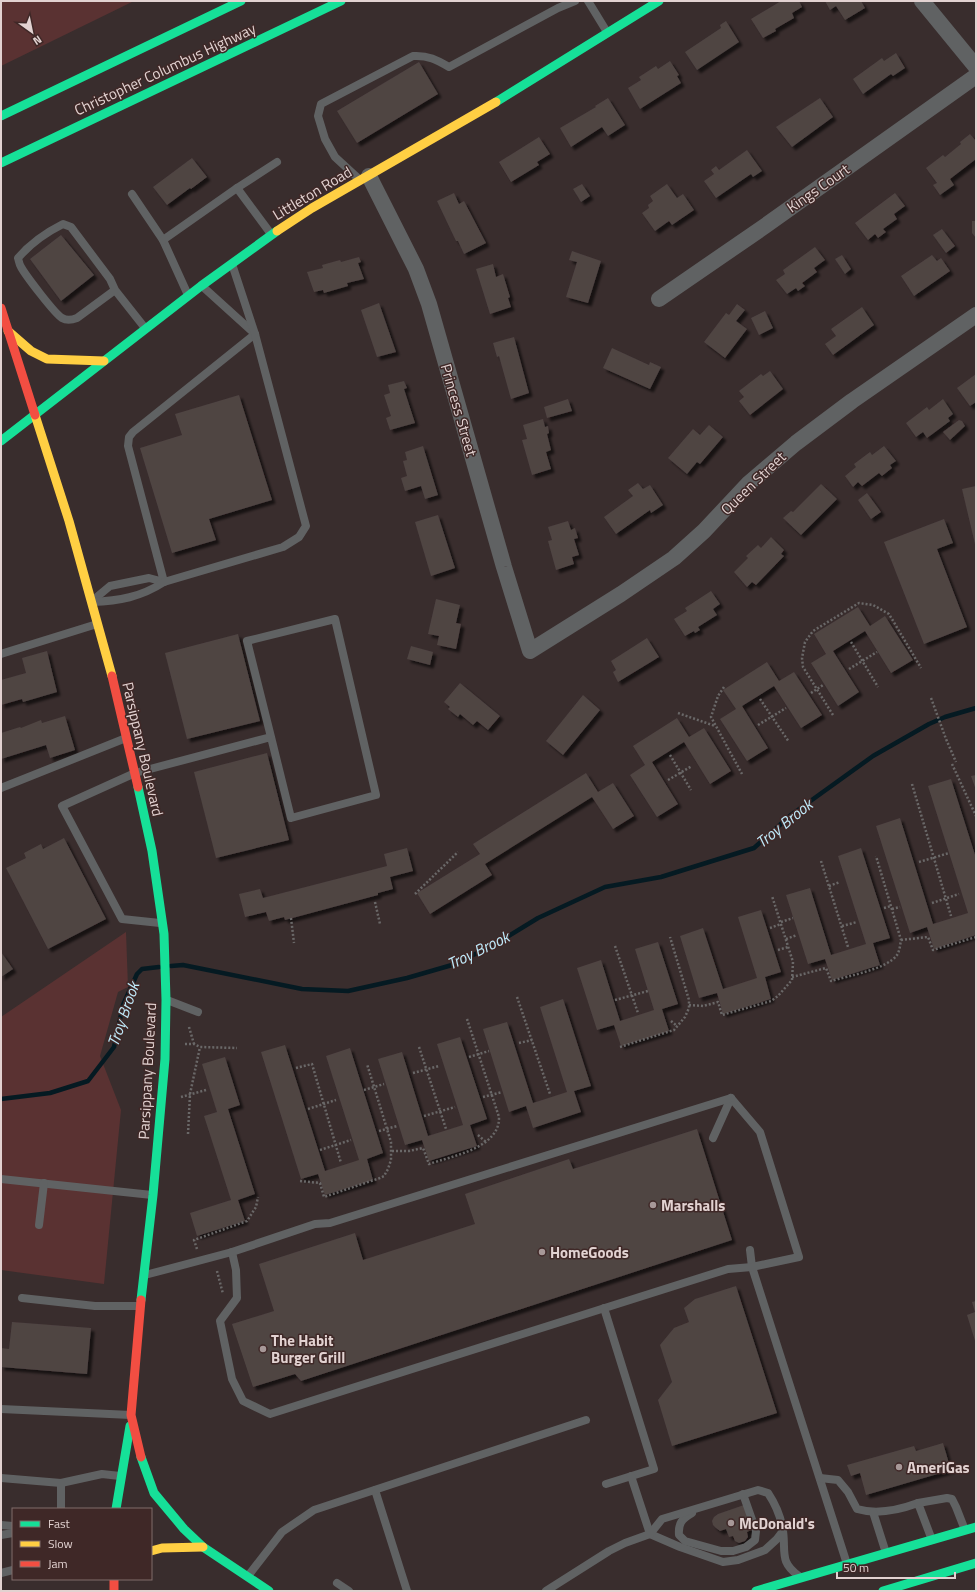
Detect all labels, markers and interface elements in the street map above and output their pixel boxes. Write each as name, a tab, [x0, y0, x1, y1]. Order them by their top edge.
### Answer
north arrow	[12, 12, 52, 52]
street label: Christopher Columbus Highway	[70, 17, 260, 121]
text: N	[30, 32, 45, 49]
street label: Kings Court	[782, 157, 855, 218]
street label: Littleton Road	[268, 160, 356, 226]
street label: Princess Street	[435, 361, 483, 460]
street label: Queen Street	[715, 445, 791, 520]
street label: Parsippany Boulevard	[116, 680, 170, 818]
water label: Troy Brook	[751, 791, 819, 853]
water label: Troy Brook	[443, 924, 515, 975]
water label: Troy Brook	[101, 977, 146, 1049]
street label: Parsippany Boulevard	[132, 1002, 162, 1140]
place label: Marshalls	[661, 1194, 725, 1217]
marker: Marshalls	[648, 1200, 658, 1210]
place label: HomeGoods	[550, 1241, 629, 1264]
marker: HomeGoods	[537, 1247, 547, 1257]
place label: The Habit Burger Grill	[271, 1329, 345, 1369]
marker: The Habit Burger Grill	[258, 1344, 268, 1354]
place label: AmeriGas	[907, 1456, 970, 1479]
marker: AmeriGas	[894, 1462, 904, 1472]
legend	[12, 1508, 152, 1580]
place label: McDonald's	[739, 1512, 815, 1535]
text: Fast	[48, 1514, 71, 1533]
marker: McDonald's	[726, 1518, 736, 1528]
text: Slow	[48, 1534, 73, 1553]
text: Jam	[48, 1554, 68, 1573]
scale bar	[837, 1554, 955, 1580]
text: 50 m	[843, 1558, 869, 1577]

